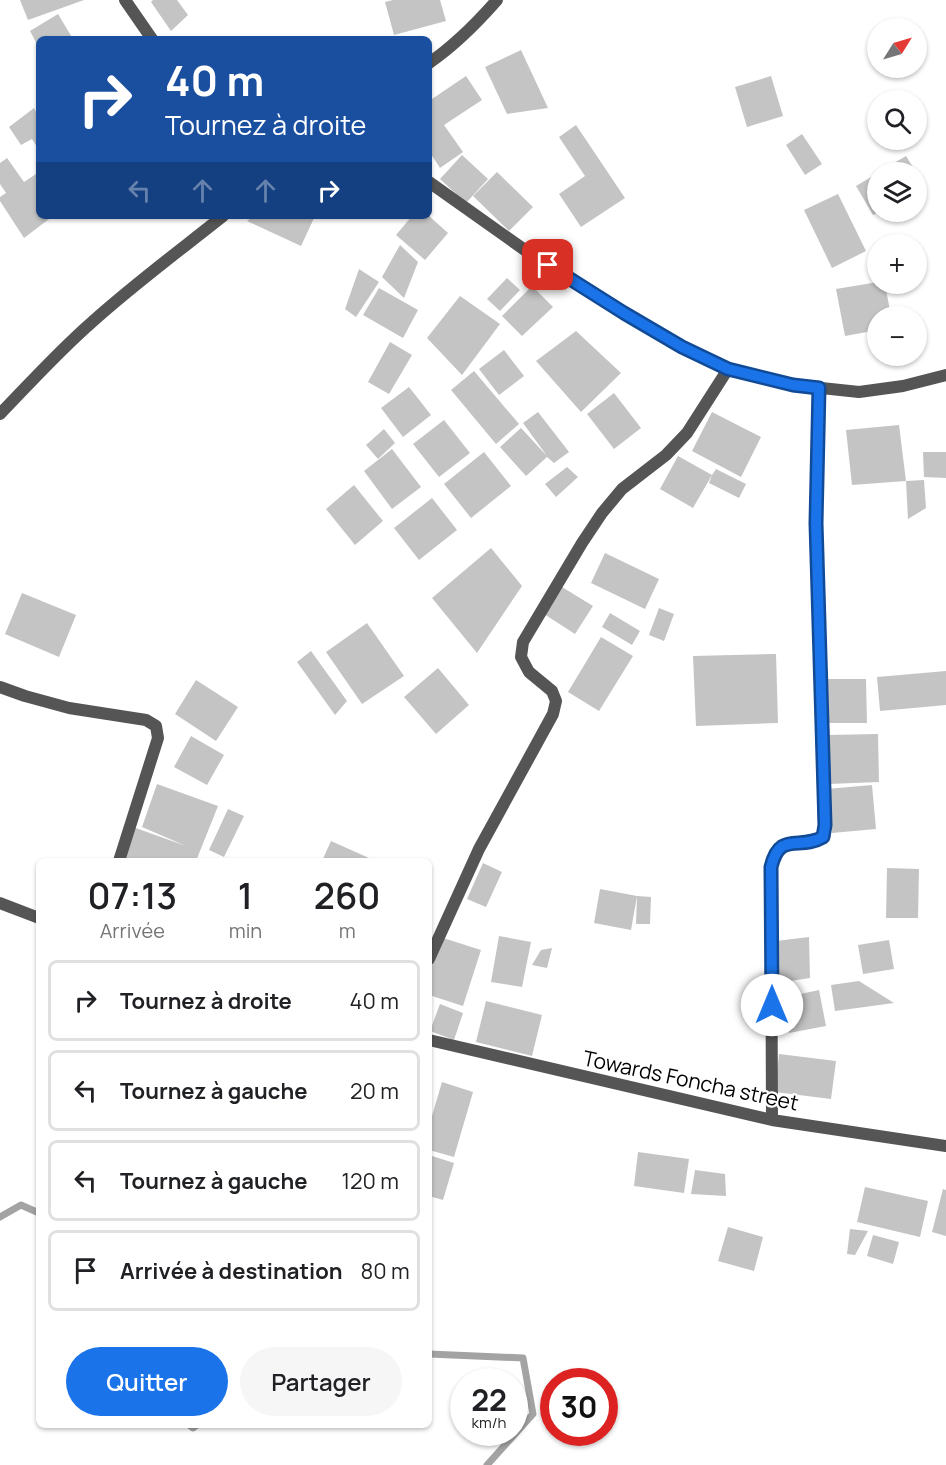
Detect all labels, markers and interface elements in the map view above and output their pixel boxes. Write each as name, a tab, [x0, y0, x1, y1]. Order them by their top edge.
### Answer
north arrow	[867, 18, 927, 78]
map controls	[867, 18, 927, 366]
text: 40 m	[165, 51, 264, 109]
icon: right	[66, 60, 144, 138]
button: search	[867, 90, 927, 150]
text: Tournez à droite	[165, 106, 366, 143]
button: layers	[867, 162, 927, 222]
icon: left	[123, 174, 156, 207]
icon: ahead	[186, 174, 219, 207]
icon: ahead	[249, 174, 282, 207]
icon: right	[312, 174, 345, 207]
button: +	[867, 234, 927, 294]
pin	[522, 239, 573, 290]
icon: arrive	[531, 248, 564, 281]
button: −	[867, 306, 927, 366]
text: 07:13	[88, 871, 177, 920]
text: 1	[238, 871, 253, 920]
text: 260	[314, 871, 380, 920]
text: Arrivée	[100, 917, 165, 944]
text: min	[229, 917, 262, 944]
text: m	[339, 917, 356, 944]
position arrow	[740, 973, 804, 1037]
icon: right	[69, 984, 102, 1017]
text: Tournez à droite	[120, 986, 292, 1016]
text: 40 m	[350, 986, 399, 1016]
street label: Towards Foncha street	[581, 1043, 801, 1117]
icon: left	[69, 1074, 102, 1107]
text: Tournez à gauche	[120, 1076, 307, 1106]
text: 20 m	[350, 1076, 399, 1106]
icon: left	[69, 1164, 102, 1197]
text: Tournez à gauche	[120, 1166, 307, 1196]
text: 120 m	[341, 1166, 399, 1196]
icon: arrive	[69, 1254, 102, 1287]
text: Arrivée à destination	[120, 1256, 343, 1286]
text: 80 m	[361, 1256, 410, 1286]
button: Quitter	[66, 1347, 228, 1416]
button: Partager	[240, 1347, 402, 1416]
speed limit sign: 30	[540, 1368, 618, 1446]
text: 22	[471, 1379, 507, 1420]
text: km/h	[472, 1412, 506, 1433]

